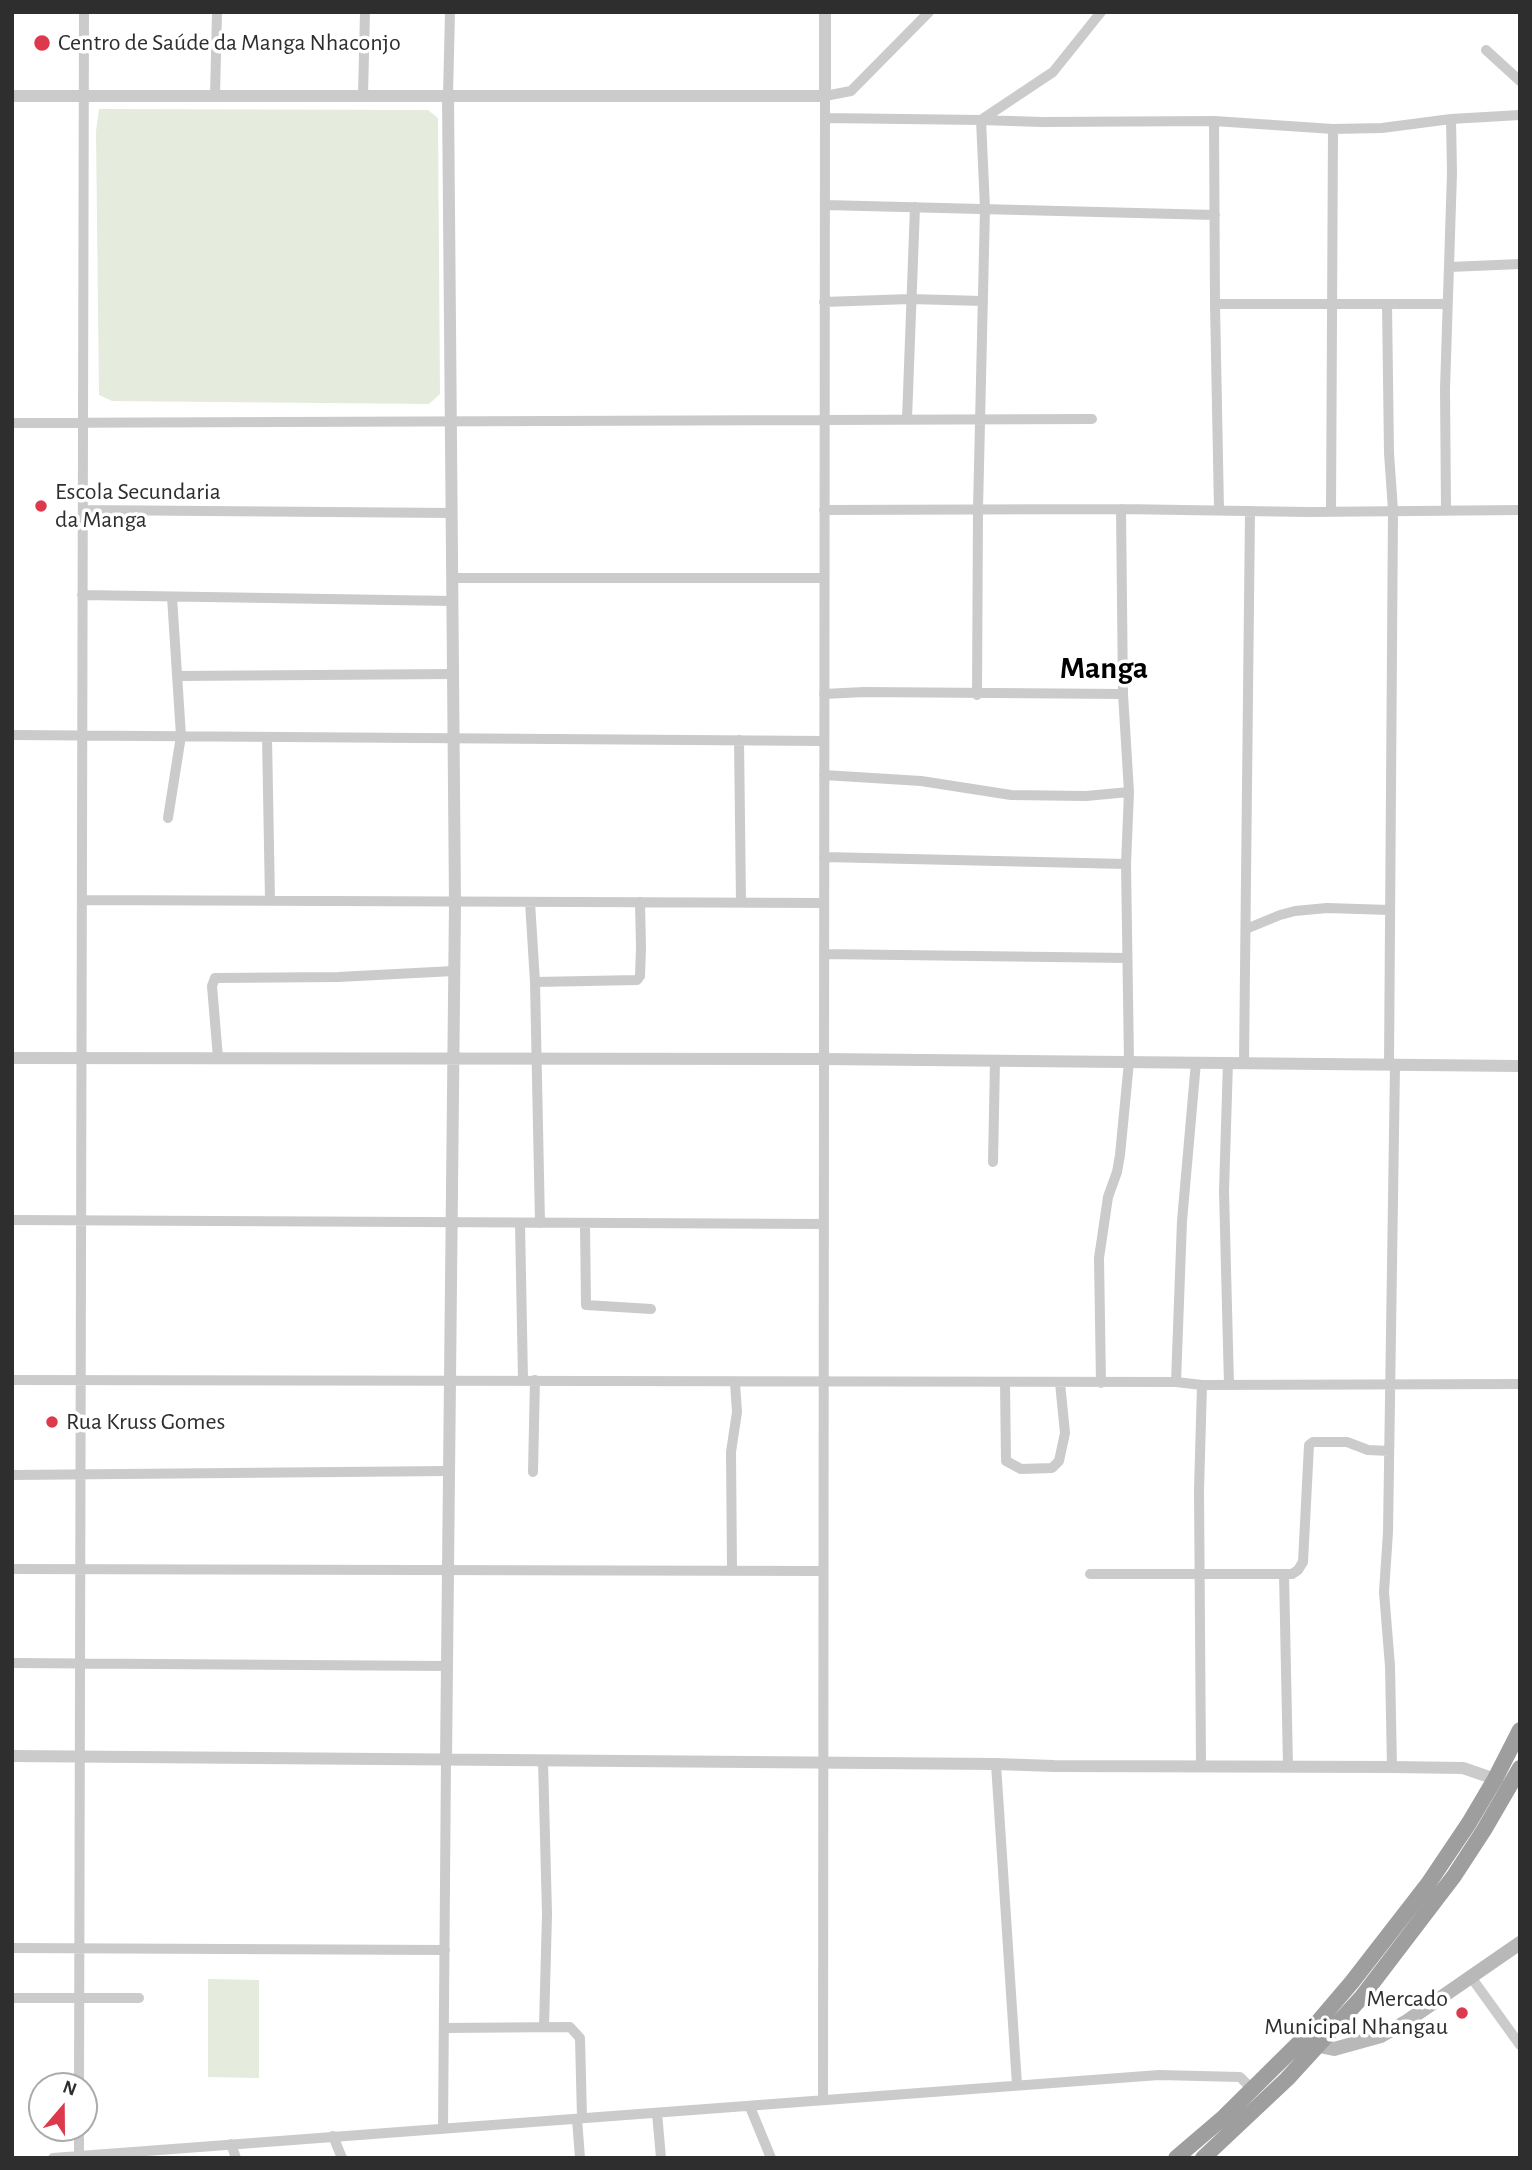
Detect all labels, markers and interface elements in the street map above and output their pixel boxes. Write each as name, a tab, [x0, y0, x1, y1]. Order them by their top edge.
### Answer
place label: Centro de Saúde da Manga Nhaconjo	[58, 29, 401, 57]
marker: Centro de Saúde da Manga Nhaconjo	[32, 33, 52, 53]
place label: Escola Secundaria da Manga	[55, 478, 221, 534]
marker: Escola Secundaria da Manga	[33, 498, 49, 514]
district label: Manga	[1060, 649, 1148, 687]
place label: Rua Kruss Gomes	[66, 1408, 225, 1436]
marker: Rua Kruss Gomes	[44, 1414, 60, 1430]
place label: Mercado Municipal Nhangau	[1264, 1985, 1448, 2041]
marker: Mercado Municipal Nhangau	[1454, 2005, 1470, 2021]
north arrow	[28, 2072, 98, 2142]
text: N	[60, 2077, 79, 2100]

